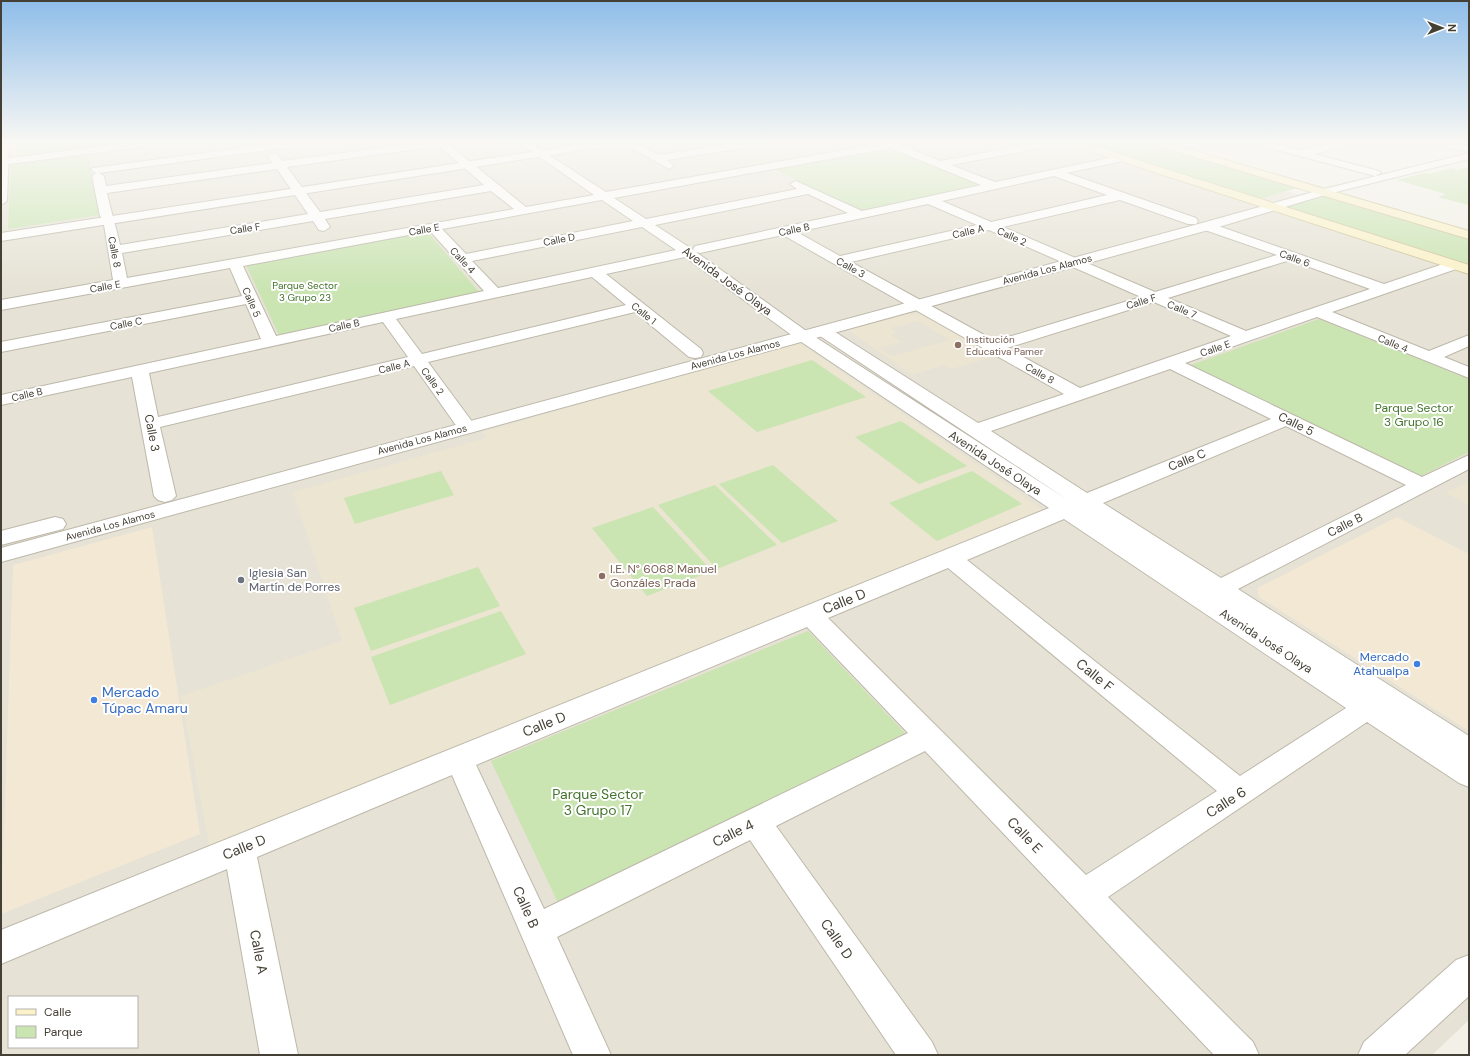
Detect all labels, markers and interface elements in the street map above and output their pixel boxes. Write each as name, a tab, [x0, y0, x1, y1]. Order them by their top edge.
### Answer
north arrow	[1422, 8, 1462, 48]
text: N	[1445, 24, 1459, 32]
street label: Calle F	[229, 220, 262, 237]
street label: Calle E	[408, 220, 441, 239]
street label: Calle B	[777, 220, 811, 239]
street label: Calle A	[951, 221, 986, 241]
street label: Calle 2	[995, 224, 1029, 249]
street label: Calle D	[542, 230, 576, 249]
street label: Calle 8	[105, 235, 124, 269]
street label: Avenida José Olaya	[679, 243, 775, 319]
street label: Calle 4	[447, 244, 478, 276]
street label: Calle 6	[1278, 247, 1312, 270]
street label: Avenida Los Alamos	[1001, 251, 1093, 288]
street label: Calle 3	[834, 254, 868, 281]
street label: Calle E	[89, 277, 122, 296]
park label: Parque Sector 3 Grupo 23	[272, 279, 338, 304]
street label: Calle 5	[239, 285, 264, 319]
street label: Calle F	[1125, 291, 1158, 312]
street label: Calle 7	[1165, 297, 1198, 321]
street label: Calle 1	[629, 299, 659, 327]
street label: Calle C	[109, 314, 143, 333]
street label: Calle B	[327, 316, 361, 335]
street label: Calle 4	[1376, 332, 1410, 355]
place label: Institución Educativa Pamer	[966, 333, 1044, 358]
street label: Avenida Los Alamos	[689, 336, 781, 373]
street label: Calle E	[1198, 337, 1232, 360]
marker: Institución Educativa Pamer	[953, 340, 963, 350]
street label: Calle A	[377, 356, 412, 377]
street label: Calle 8	[1023, 360, 1057, 387]
street label: Calle 2	[418, 365, 447, 398]
street label: Calle B	[10, 385, 44, 404]
park label: Parque Sector 3 Grupo 16	[1375, 400, 1454, 430]
street label: Calle 5	[1276, 409, 1316, 439]
street label: Calle 3	[141, 413, 163, 453]
street label: Avenida Los Alamos	[376, 421, 468, 458]
street label: Avenida José Olaya	[946, 427, 1044, 499]
street label: Calle C	[1166, 445, 1208, 475]
street label: Avenida Los Alamos	[64, 507, 156, 544]
street label: Calle B	[1325, 509, 1365, 541]
place label: I.E. N° 6068 Manuel Gonzáles Prada	[610, 561, 717, 591]
place label: Iglesia San Martín de Porres	[249, 565, 340, 595]
marker: I.E. N° 6068 Manuel Gonzáles Prada	[597, 571, 607, 581]
marker: Iglesia San Martín de Porres	[236, 575, 246, 585]
street label: Calle D	[820, 584, 868, 618]
street label: Avenida José Olaya	[1217, 605, 1315, 677]
place label: Mercado Atahualpa	[1353, 649, 1409, 679]
street label: Calle F	[1073, 654, 1118, 696]
marker: Mercado Atahualpa	[1412, 659, 1422, 669]
place label: Mercado Túpac Amaru	[102, 683, 188, 717]
marker: Mercado Túpac Amaru	[89, 695, 99, 705]
street label: Calle D	[520, 707, 568, 741]
street label: Calle 6	[1202, 782, 1250, 822]
park label: Parque Sector 3 Grupo 17	[552, 785, 644, 819]
street label: Calle E	[1003, 813, 1047, 857]
street label: Calle 4	[709, 815, 757, 851]
street label: Calle D	[220, 830, 268, 864]
street label: Calle B	[509, 883, 543, 931]
street label: Calle D	[817, 915, 857, 963]
street label: Calle A	[246, 928, 272, 976]
legend	[8, 996, 138, 1048]
text: Calle	[44, 1004, 71, 1020]
text: Parque	[44, 1024, 83, 1040]

